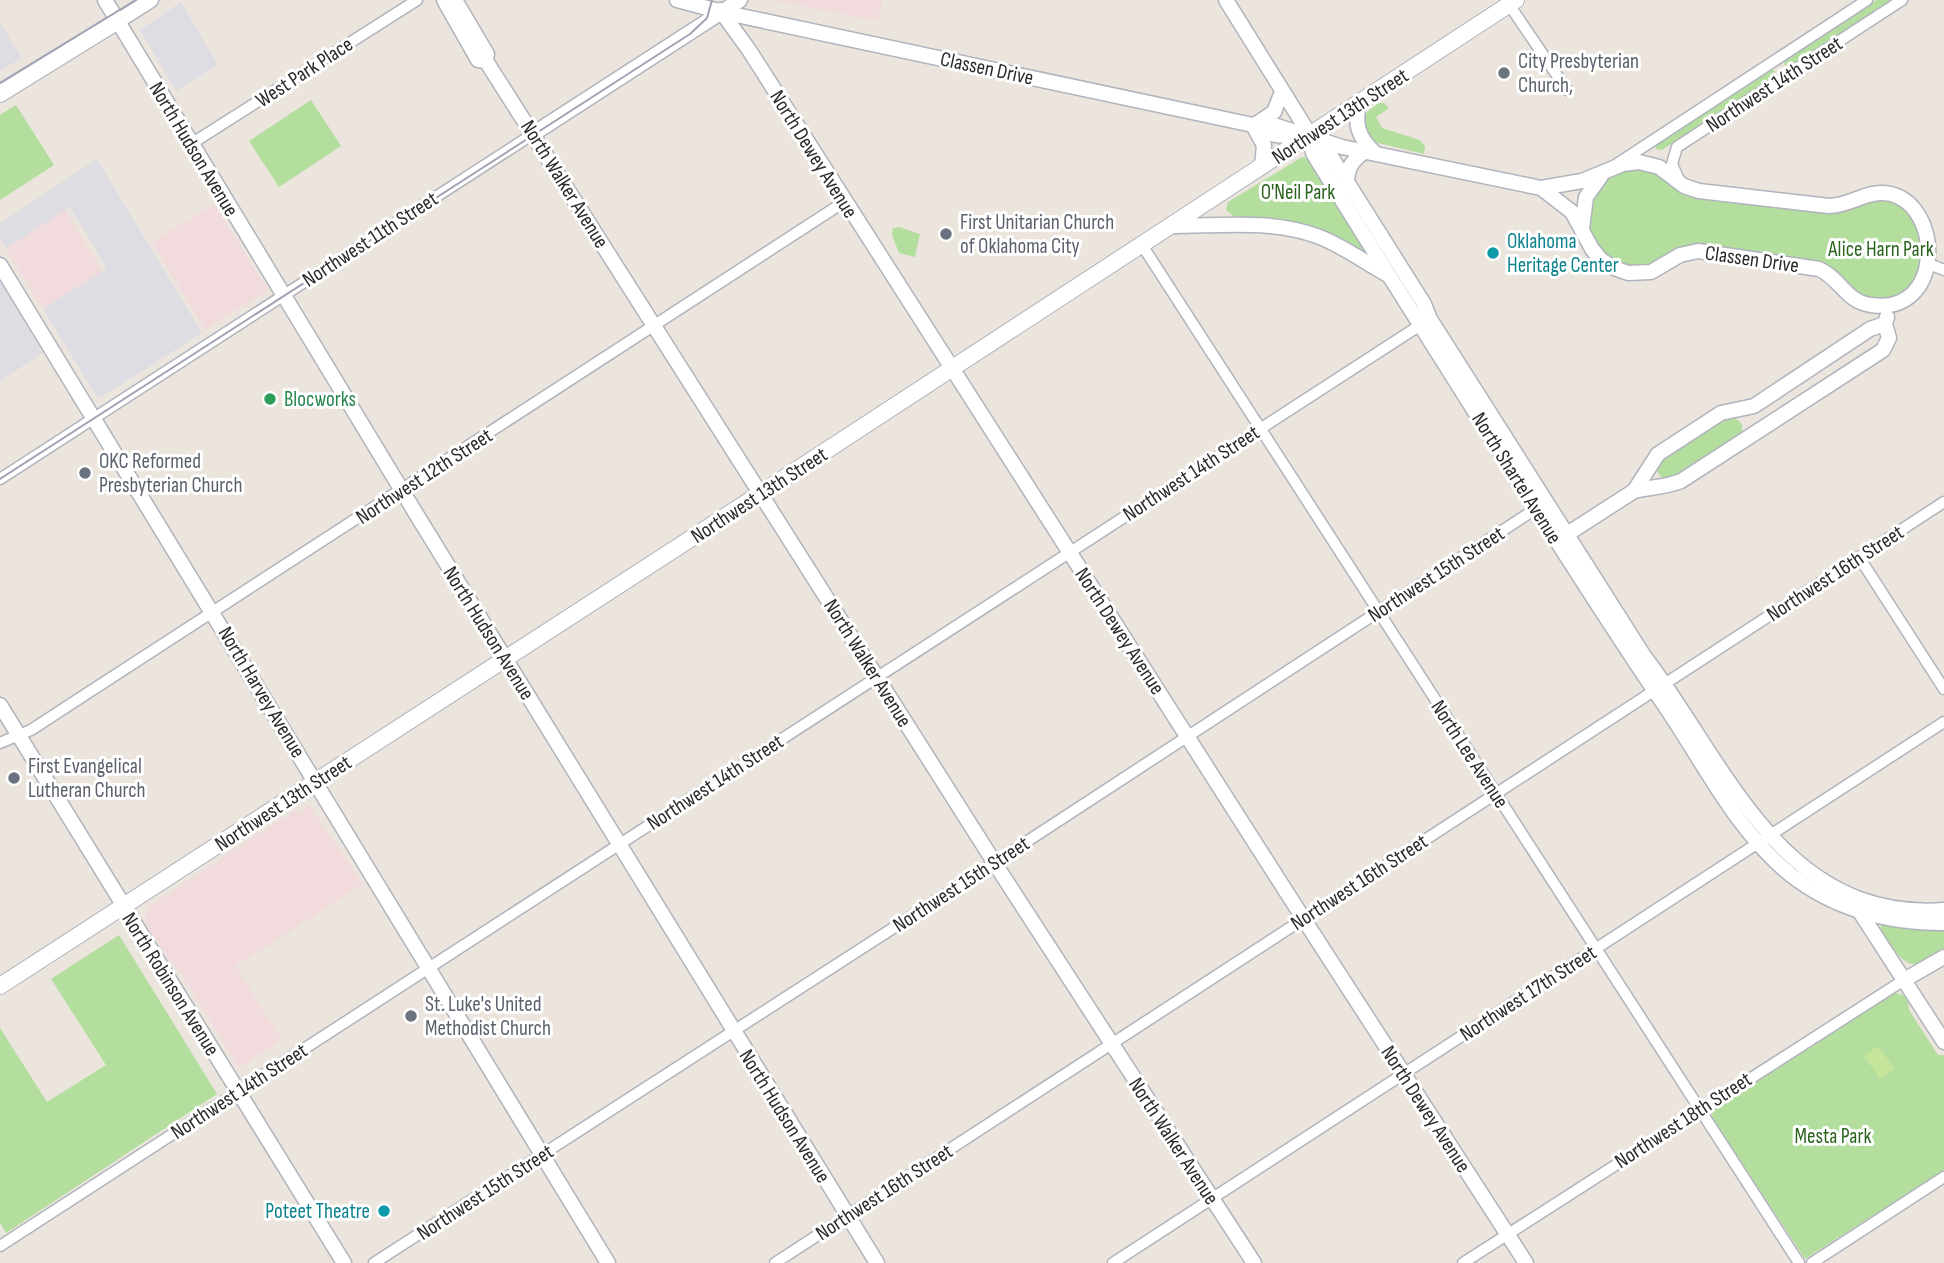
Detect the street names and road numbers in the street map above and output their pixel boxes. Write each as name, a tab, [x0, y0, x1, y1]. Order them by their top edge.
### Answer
street label: Northwest 14th Street	[1701, 31, 1847, 138]
street label: West Park Place	[251, 32, 358, 113]
street label: Classen Drive	[938, 46, 1036, 91]
street label: Northwest 13th Street	[1267, 63, 1413, 170]
street label: North Hudson Avenue	[144, 77, 244, 221]
street label: North Dewey Avenue	[764, 86, 863, 223]
street label: North Walker Avenue	[515, 116, 614, 253]
street label: Northwest 11th Street	[298, 186, 443, 292]
street label: Classen Drive	[1703, 241, 1800, 278]
street label: North Shartel Avenue	[1466, 408, 1567, 549]
street label: Northwest 14th Street	[1118, 420, 1264, 527]
street label: Northwest 12th Street	[351, 423, 497, 530]
street label: Northwest 13th Street	[686, 442, 832, 549]
street label: Northwest 16th Street	[1762, 520, 1908, 627]
street label: Northwest 15th Street	[1363, 521, 1509, 628]
street label: North Hudson Avenue	[438, 562, 540, 705]
street label: North Dewey Avenue	[1069, 563, 1170, 699]
street label: North Walker Avenue	[818, 595, 917, 732]
street label: North Harvey Avenue	[213, 622, 311, 762]
street label: North Lee Avenue	[1425, 696, 1514, 813]
street label: Northwest 14th Street	[642, 729, 788, 836]
street label: Northwest 13th Street	[210, 750, 356, 857]
street label: Northwest 16th Street	[1286, 829, 1432, 936]
street label: Northwest 15th Street	[888, 831, 1034, 938]
street label: North Robinson Avenue	[116, 908, 225, 1060]
street label: Northwest 17th Street	[1455, 940, 1601, 1047]
street label: Northwest 14th Street	[166, 1038, 312, 1145]
street label: North Dewey Avenue	[1375, 1041, 1476, 1177]
street label: North Hudson Avenue	[734, 1045, 836, 1188]
street label: Northwest 18th Street	[1610, 1067, 1756, 1174]
street label: North Walker Avenue	[1123, 1073, 1224, 1209]
street label: Northwest 15th Street	[412, 1139, 558, 1246]
street label: Northwest 16th Street	[811, 1139, 957, 1246]

